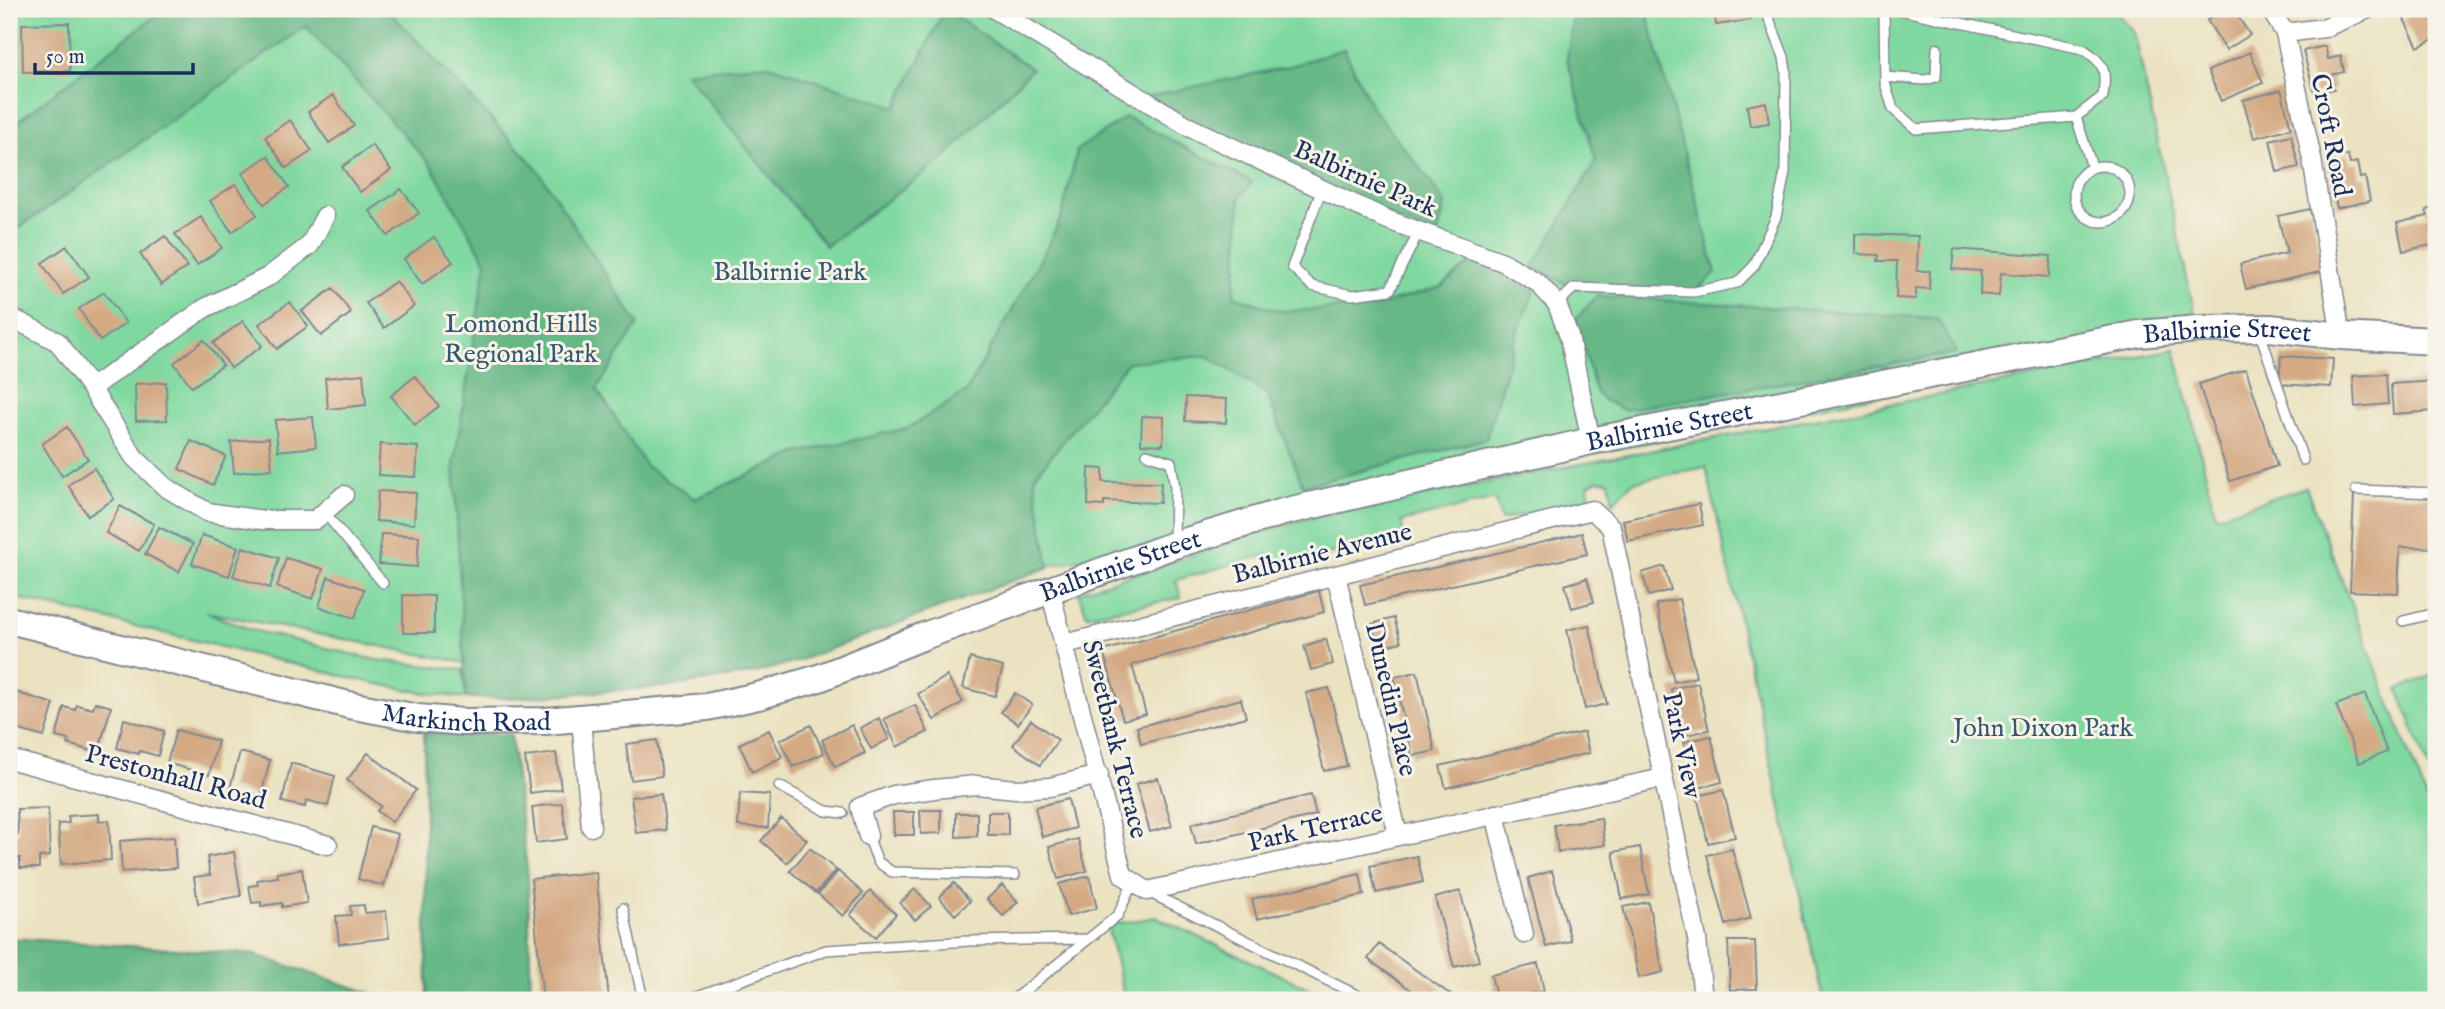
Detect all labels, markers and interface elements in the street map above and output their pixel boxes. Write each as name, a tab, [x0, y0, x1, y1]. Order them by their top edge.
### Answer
scale bar	[35, 32, 192, 76]
text: 50 m	[46, 44, 85, 71]
street label: Croft Road	[2302, 71, 2359, 200]
street label: Balbirnie Park	[1289, 133, 1443, 226]
park label: Balbirnie Park	[713, 256, 868, 289]
park label: Lomond Hills Regional Park	[444, 308, 599, 371]
street label: Balbirnie Street	[2142, 313, 2313, 352]
street label: Balbirnie Street	[1583, 395, 1756, 460]
street label: Balbirnie Avenue	[1229, 515, 1415, 592]
street label: Balbirnie Street	[1036, 523, 1205, 610]
street label: Dunedin Place	[1357, 619, 1424, 780]
street label: Sweetbank Terrace	[1074, 637, 1155, 842]
street label: Park View	[1654, 689, 1709, 802]
street label: Markinch Road	[379, 697, 551, 740]
park label: John Dixon Park	[1950, 712, 2134, 745]
street label: Prestonhall Road	[81, 737, 270, 817]
street label: Park Terrace	[1245, 797, 1386, 860]

